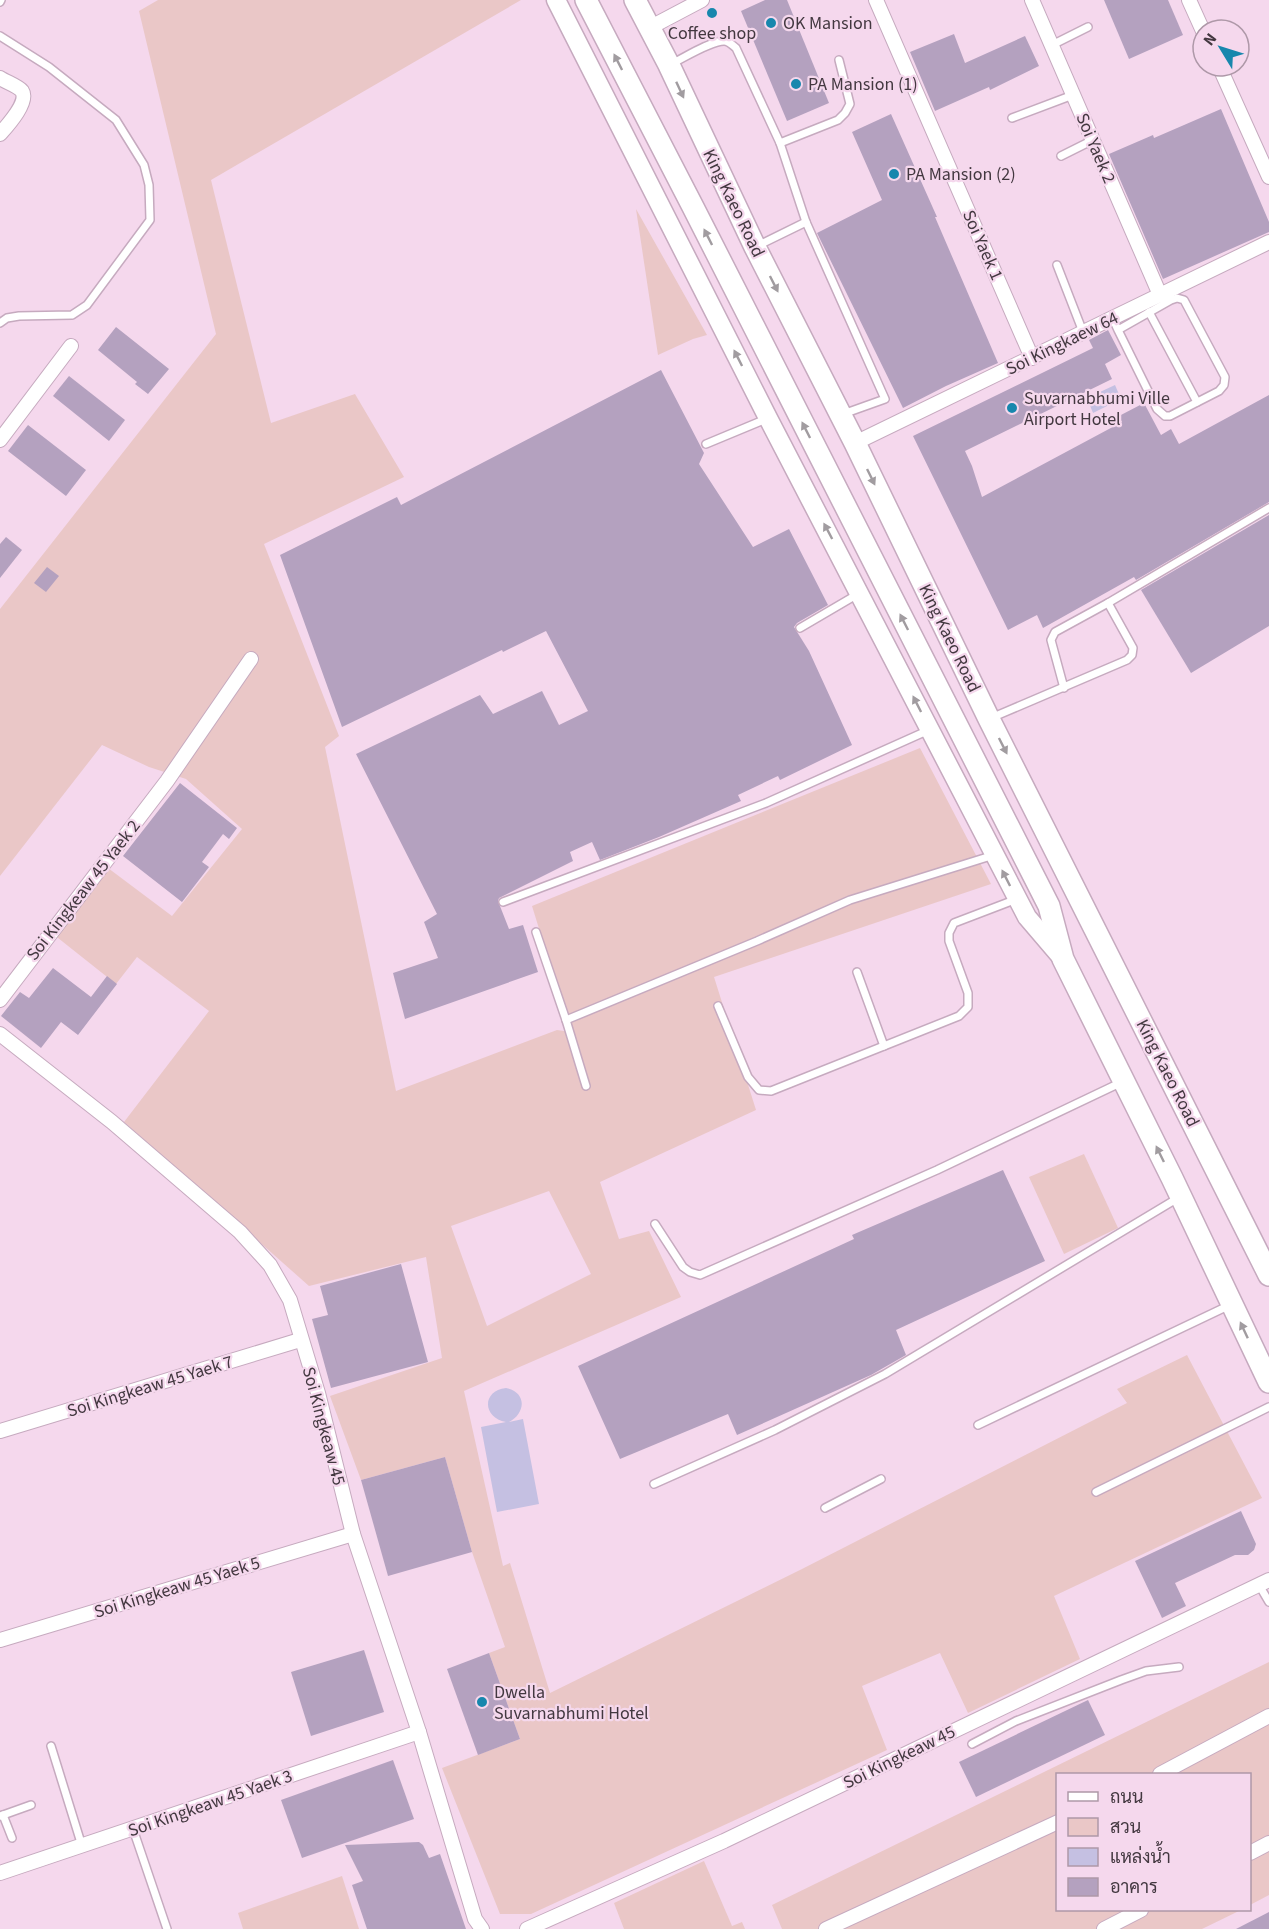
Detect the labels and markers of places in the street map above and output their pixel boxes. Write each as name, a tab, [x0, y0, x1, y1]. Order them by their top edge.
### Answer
marker: Coffee shop	[705, 6, 719, 20]
place label: OK Mansion	[783, 11, 873, 36]
marker: OK Mansion	[764, 16, 778, 30]
place label: Coffee shop	[668, 21, 756, 46]
place label: PA Mansion (1)	[808, 72, 918, 97]
marker: PA Mansion (1)	[789, 77, 803, 91]
place label: PA Mansion (2)	[906, 162, 1016, 187]
marker: PA Mansion (2)	[887, 167, 901, 181]
place label: Suvarnabhumi Ville Airport Hotel	[1024, 386, 1170, 432]
marker: Suvarnabhumi Ville Airport Hotel	[1005, 401, 1019, 415]
place label: Dwella Suvarnabhumi Hotel	[494, 1680, 649, 1726]
marker: Dwella Suvarnabhumi Hotel	[475, 1695, 489, 1709]

